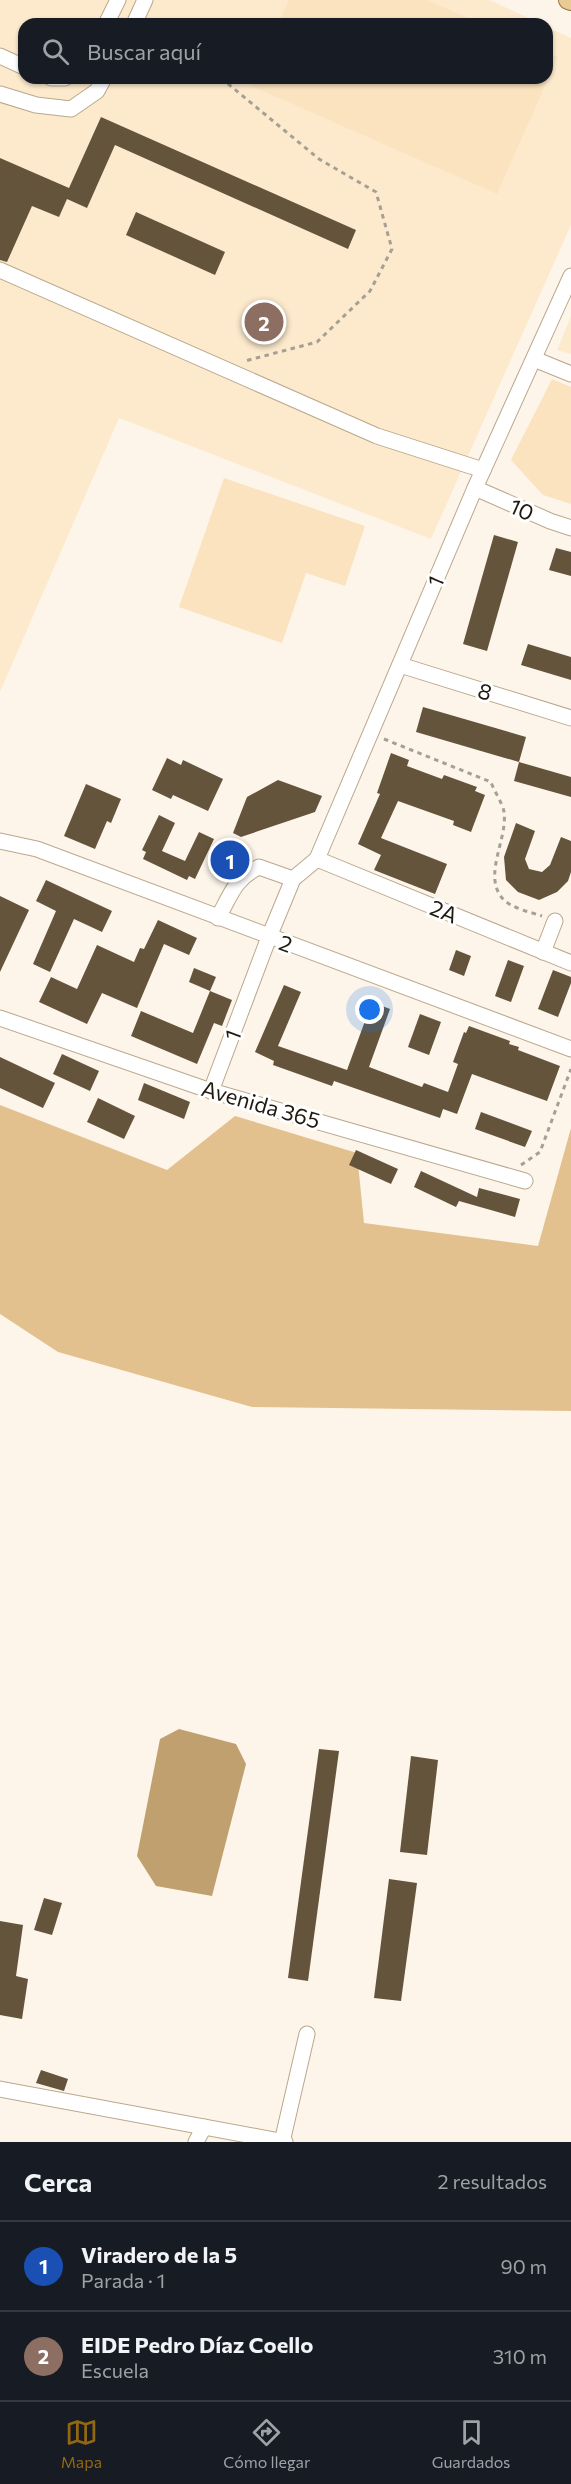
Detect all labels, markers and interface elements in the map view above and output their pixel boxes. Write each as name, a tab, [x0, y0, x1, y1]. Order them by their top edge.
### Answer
search box	[18, 18, 553, 84]
icon: search	[39, 35, 72, 68]
text: Buscar aquí	[87, 38, 201, 65]
pin: 2	[244, 300, 284, 344]
street label: 10	[506, 492, 538, 526]
street label: 1	[421, 571, 449, 591]
street label: 8	[475, 676, 495, 706]
pin: 1	[210, 838, 250, 882]
street label: 2A	[426, 893, 462, 929]
street label: 2	[276, 928, 296, 958]
your location	[355, 995, 384, 1024]
street label: 1	[218, 1026, 246, 1044]
street label: Avenida 365	[199, 1074, 323, 1134]
text: Cerca	[24, 2166, 92, 2197]
text: 2 resultados	[437, 2169, 547, 2193]
text: Viradero de la 5	[81, 2241, 237, 2268]
text: 1	[39, 2254, 48, 2278]
text: 90 m	[501, 2254, 547, 2278]
text: Parada · 1	[81, 2268, 165, 2292]
text: EIDE Pedro Díaz Coello	[81, 2331, 313, 2358]
text: 2	[38, 2344, 49, 2368]
text: 310 m	[493, 2344, 547, 2368]
text: Escuela	[81, 2358, 149, 2382]
tab: Mapa	[61, 2416, 102, 2471]
tab: Cómo llegar	[223, 2416, 310, 2471]
tab: Guardados	[432, 2416, 510, 2471]

